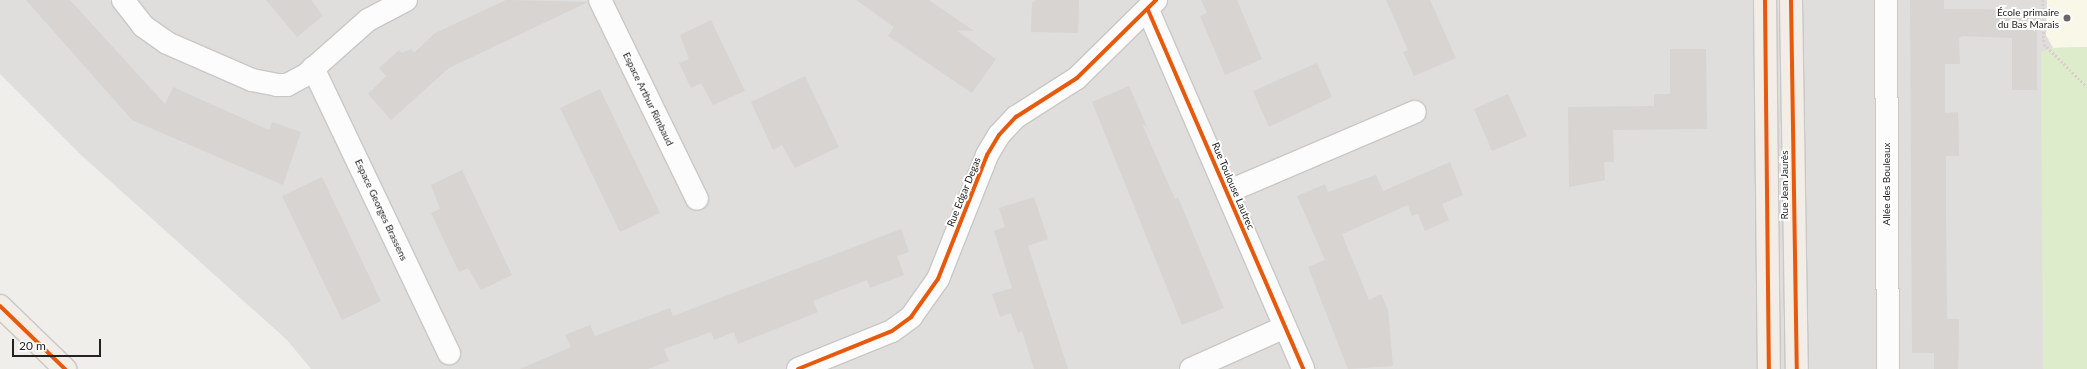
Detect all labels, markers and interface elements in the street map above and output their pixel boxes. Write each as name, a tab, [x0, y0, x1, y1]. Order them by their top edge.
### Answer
place label: École primaire du Bas Marais	[1997, 6, 2059, 30]
marker: École primaire du Bas Marais	[2062, 13, 2072, 23]
street label: Espace Arthur Rimbaud	[620, 50, 676, 148]
street label: Rue Toulouse Lautrec	[1209, 140, 1257, 232]
street label: Allée des Bouleaux	[1881, 142, 1893, 226]
street label: Rue Jean Jaurès	[1779, 150, 1791, 220]
street label: Rue Edgar Degas	[945, 155, 983, 229]
street label: Espace Georges Brassens	[352, 157, 410, 263]
scale bar	[14, 331, 103, 357]
text: 20 m	[19, 338, 46, 353]

